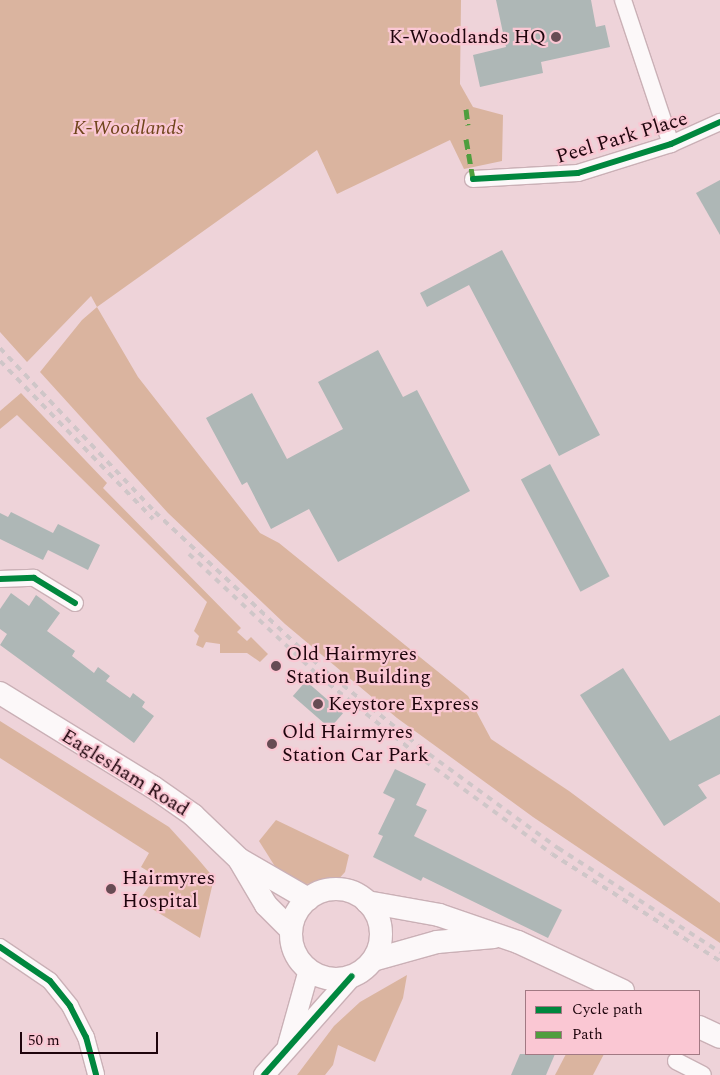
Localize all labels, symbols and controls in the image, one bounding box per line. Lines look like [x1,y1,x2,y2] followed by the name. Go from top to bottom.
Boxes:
[389,25,546,49] place label: K-Woodlands HQ
[550,31,562,43] marker: K-Woodlands HQ
[553,107,691,169] street label: Peel Park Place
[73,116,183,140] park label: K-Woodlands
[286,642,431,689] place label: Old Hairmyres Station Building
[270,660,282,672] marker: Old Hairmyres Station Building
[328,692,479,716] place label: Keystore Express
[312,698,324,710] marker: Keystore Express
[282,720,429,767] place label: Old Hairmyres Station Car Park
[57,724,193,822] street label: Eaglesham Road
[266,738,278,750] marker: Old Hairmyres Station Car Park
[122,866,215,913] place label: Hairmyres Hospital
[104,882,118,896] marker: Hairmyres Hospital
[525,990,700,1055] legend
[572,998,643,1021] text: Cycle path
[22,1022,160,1054] scale bar
[572,1023,603,1046] text: Path
[28,1029,60,1052] text: 50 m

